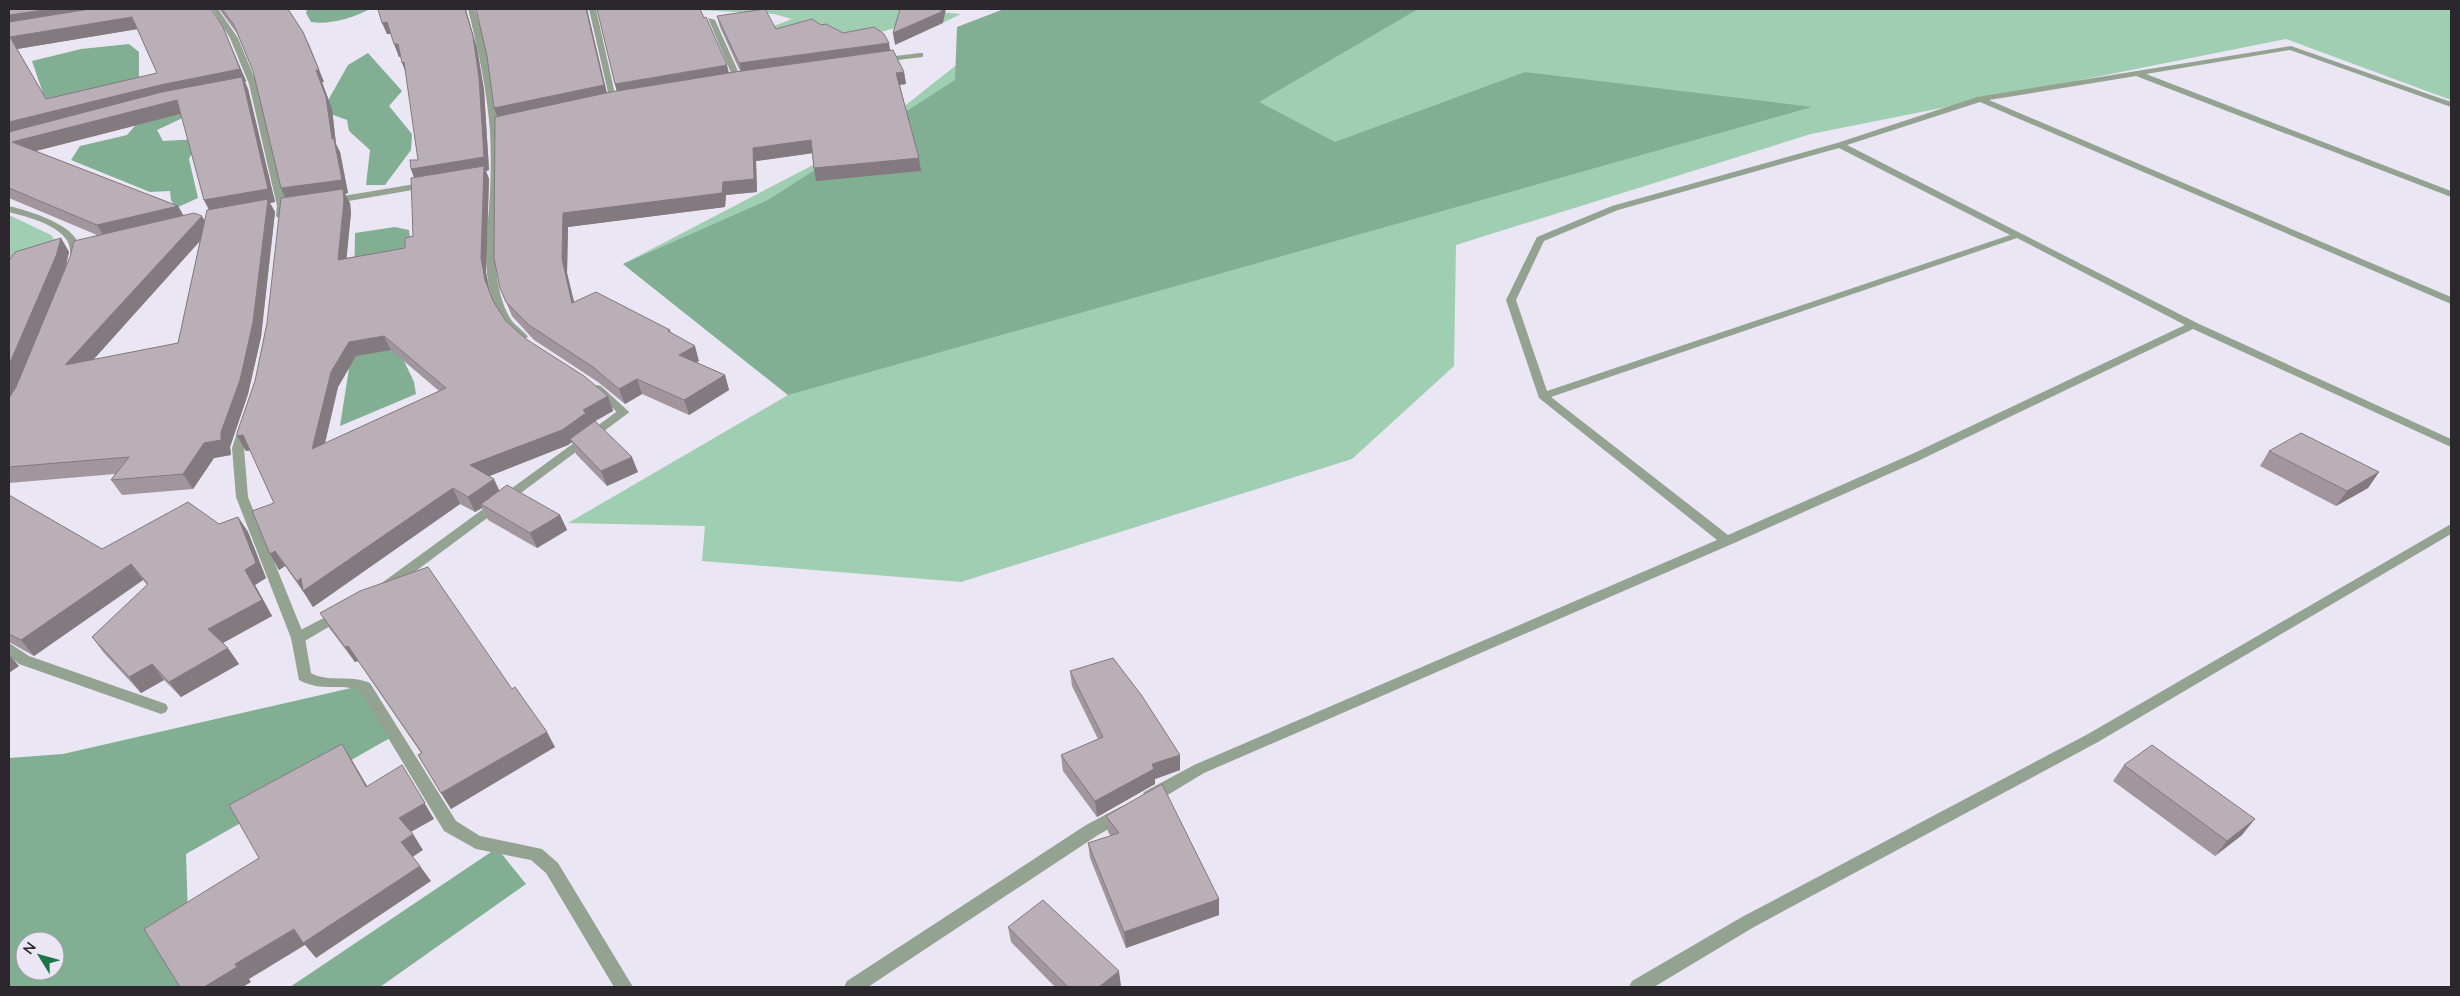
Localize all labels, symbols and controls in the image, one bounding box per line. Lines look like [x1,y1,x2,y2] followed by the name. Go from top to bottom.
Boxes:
[15,931,65,981] north arrow
[19,938,39,957] text: N

